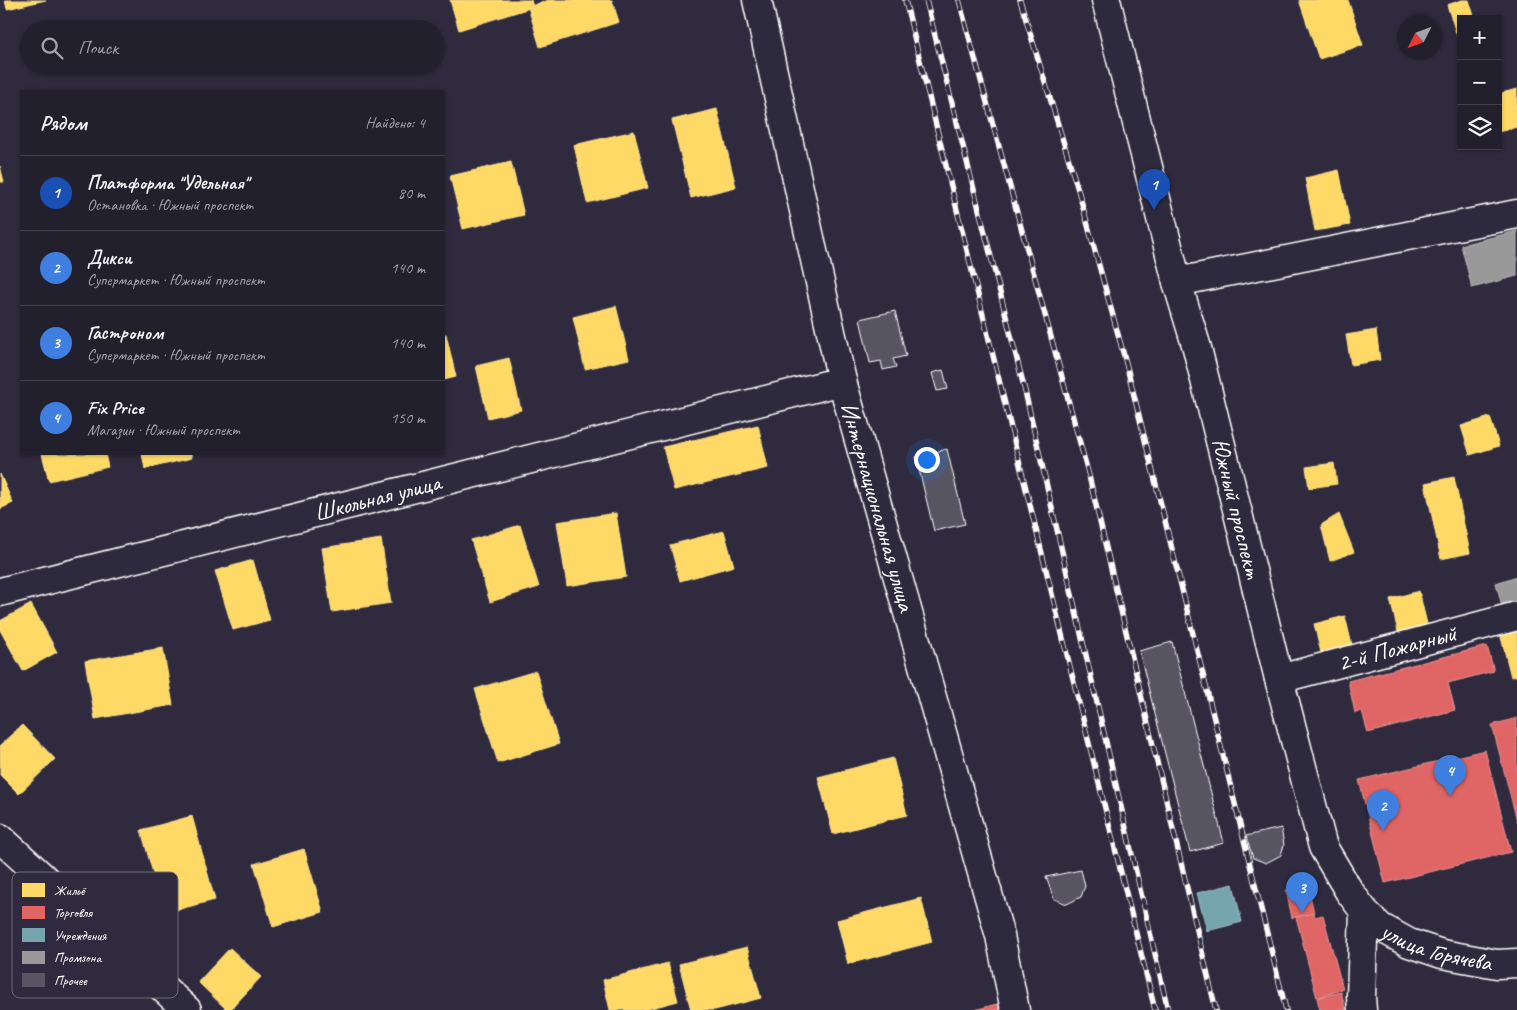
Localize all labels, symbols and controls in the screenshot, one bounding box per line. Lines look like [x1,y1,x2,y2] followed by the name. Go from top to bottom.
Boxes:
[1397,15,1442,60] north arrow
[1457,15,1502,150] map controls
[1457,15,1502,60] button: +
[20,20,445,75] search box
[38,34,66,62] icon: search
[78,36,118,60] text: Поиск
[1457,60,1502,105] button: −
[1457,105,1502,150] button: layers
[40,110,87,136] text: Рядом
[365,113,425,133] text: Найдено: 4
[1138,169,1170,210] pin: 1
[87,171,248,195] text: Платформа "Удельная"
[52,183,60,203] text: 1
[398,183,425,203] text: 80 m
[87,195,253,215] text: Остановка · Южный проспект
[87,246,132,270] text: Дикси
[52,258,60,278] text: 2
[391,258,425,278] text: 140 m
[87,270,265,290] text: Супермаркет · Южный проспект
[87,321,163,345] text: Гастроном
[52,333,60,353] text: 3
[391,333,425,353] text: 140 m
[87,345,265,365] text: Супермаркет · Южный проспект
[87,396,144,420] text: Fix Price
[834,399,922,616] street label: Интернациональная улица
[52,408,60,428] text: 4
[391,408,425,428] text: 150 m
[87,420,240,440] text: Магазин · Южный проспект
[1205,435,1269,582] street label: Южный проспект
[914,447,940,473] your location
[311,467,446,528] street label: Школьная улица
[1334,617,1462,678] street label: 2-й Пожарный
[1434,755,1466,796] pin: 4
[1367,790,1399,831] pin: 2
[12,872,178,998] legend
[1286,872,1318,913] pin: 3
[54,882,87,899] text: Жильё
[54,904,93,921] text: Торговля
[1374,915,1496,978] street label: улица Горячева
[54,927,107,944] text: Учреждения
[54,949,102,966] text: Промзона
[54,972,88,989] text: Прочее

